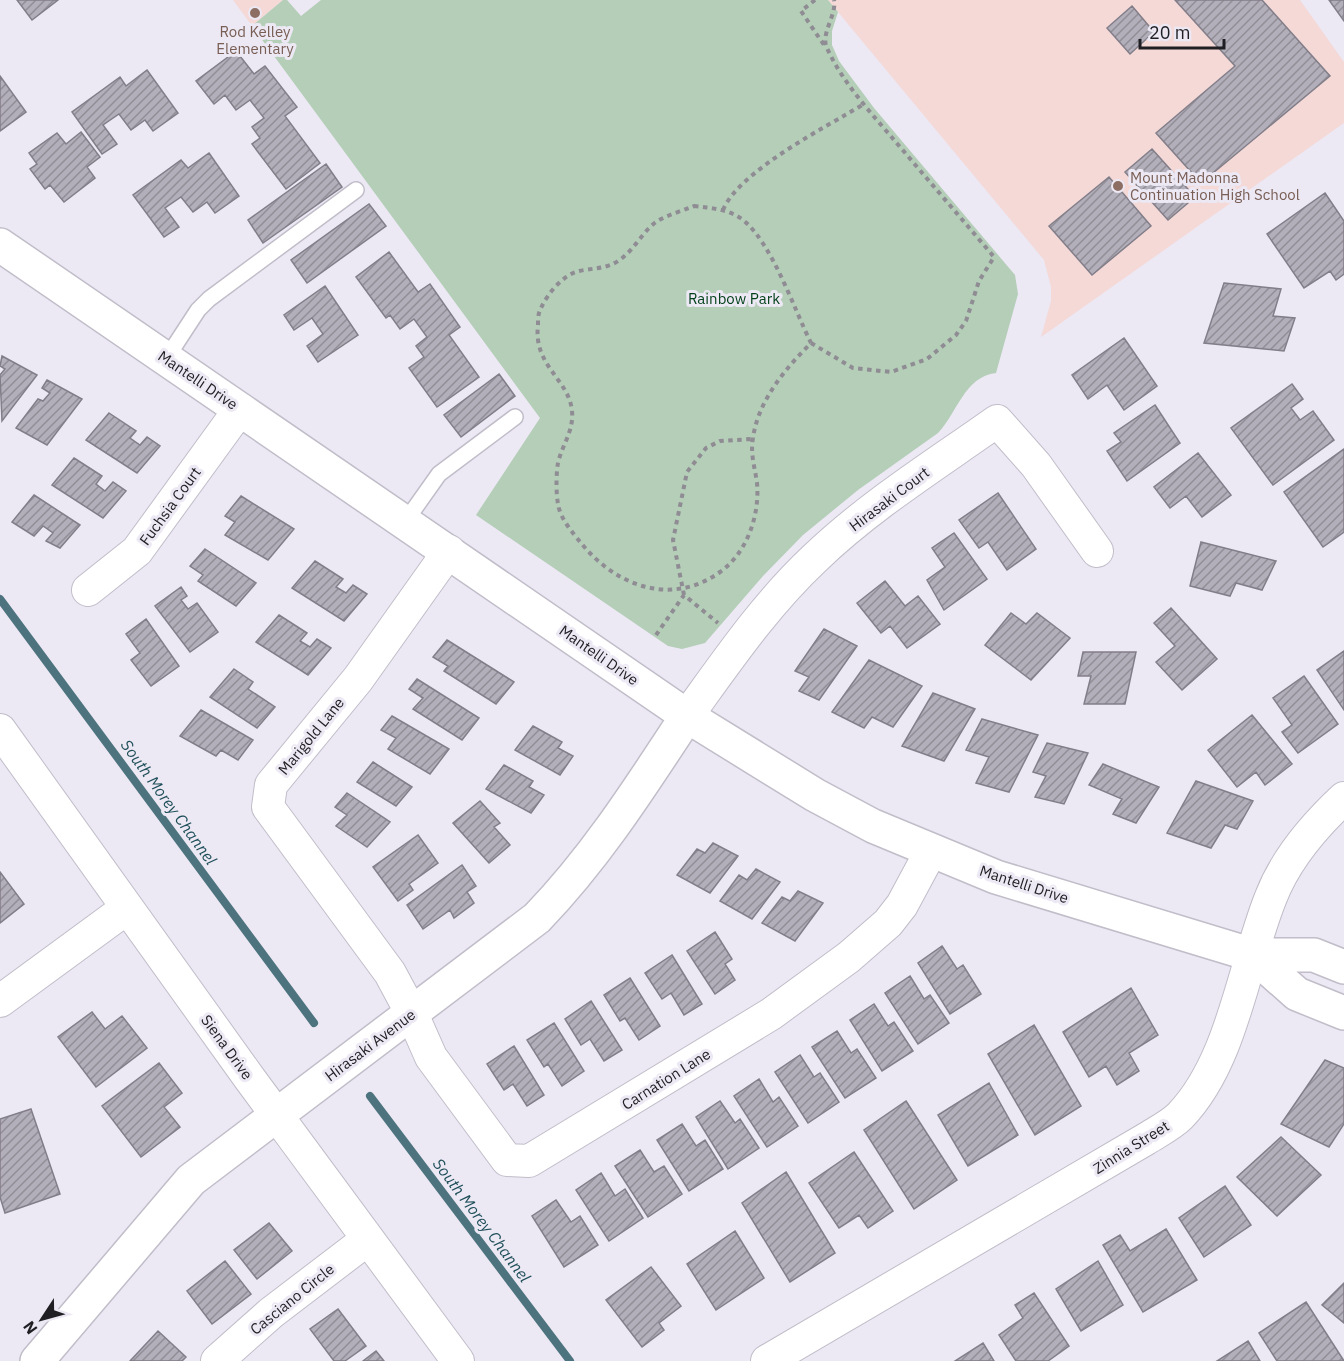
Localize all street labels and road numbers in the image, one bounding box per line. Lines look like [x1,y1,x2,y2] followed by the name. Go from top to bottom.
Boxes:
[154,346,242,414] street label: Mantelli Drive
[135,463,205,549] street label: Fuchsia Court
[845,463,933,535] street label: Hirasaki Court
[556,621,642,689] street label: Mantelli Drive
[274,693,348,779] street label: Marigold Lane
[977,861,1071,907] street label: Mantelli Drive
[321,1005,419,1085] street label: Hirasaki Avenue
[197,1011,257,1083] street label: Siena Drive
[618,1044,714,1114] street label: Carnation Lane
[1090,1116,1172,1178] street label: Zinnia Street
[246,1259,338,1339] street label: Casciano Circle

